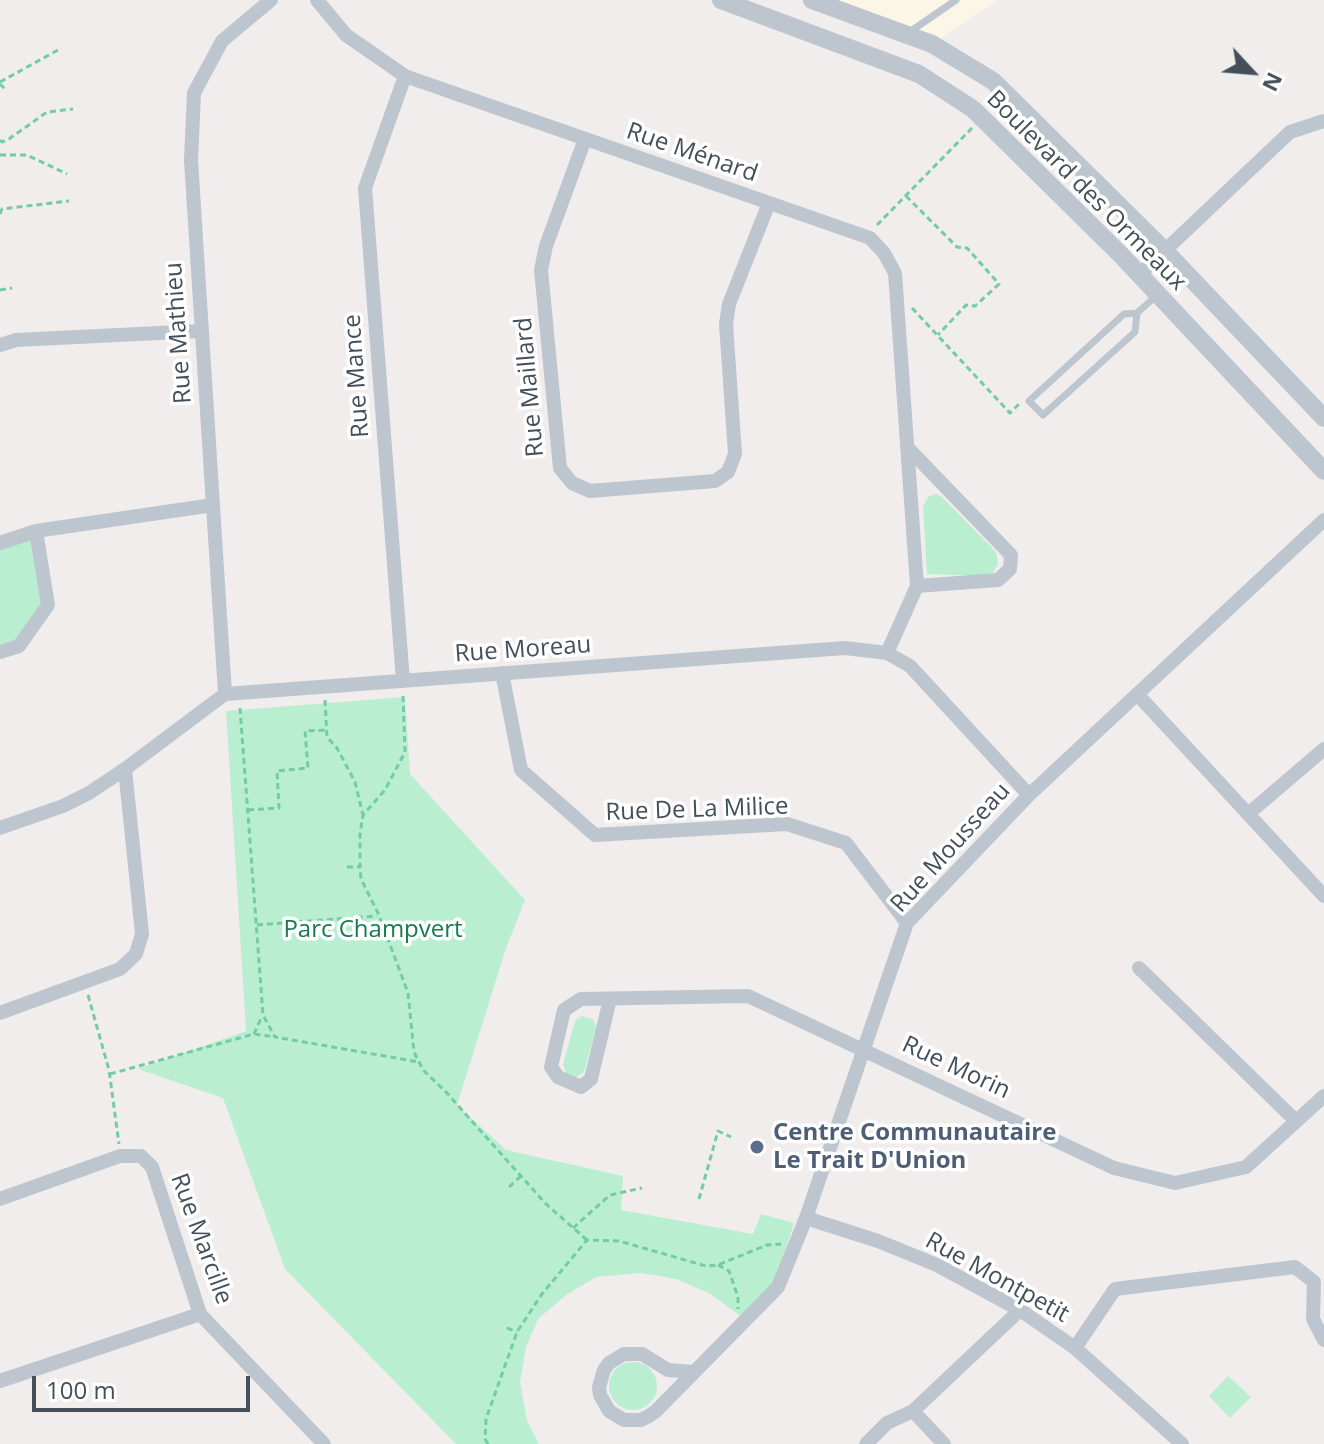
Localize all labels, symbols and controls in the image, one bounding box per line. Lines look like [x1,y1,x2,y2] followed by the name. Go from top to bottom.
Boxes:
[1212,32,1292,112] north arrow
[1256,68,1291,97] text: N
[980,85,1192,297] street label: Boulevard des Ormeaux
[623,117,761,189] street label: Rue Ménard
[160,261,198,405] street label: Rue Mathieu
[338,313,376,439] street label: Rue Mance
[510,316,550,458] street label: Rue Maillard
[454,631,592,669] street label: Rue Moreau
[885,777,1017,919] street label: Rue Mousseau
[605,792,789,828] street label: Rue De La Milice
[283,916,463,944] park label: Parc Champvert
[897,1030,1015,1106] street label: Rue Morin
[773,1119,1056,1175] place label: Centre Communautaire Le Trait D'Union
[748,1138,766,1156] marker: Centre Communautaire Le Trait D'Union
[164,1170,238,1308] street label: Rue Marcille
[920,1227,1074,1329] street label: Rue Montpetit
[36,1360,254,1410] scale bar
[46,1373,116,1406] text: 100 m

